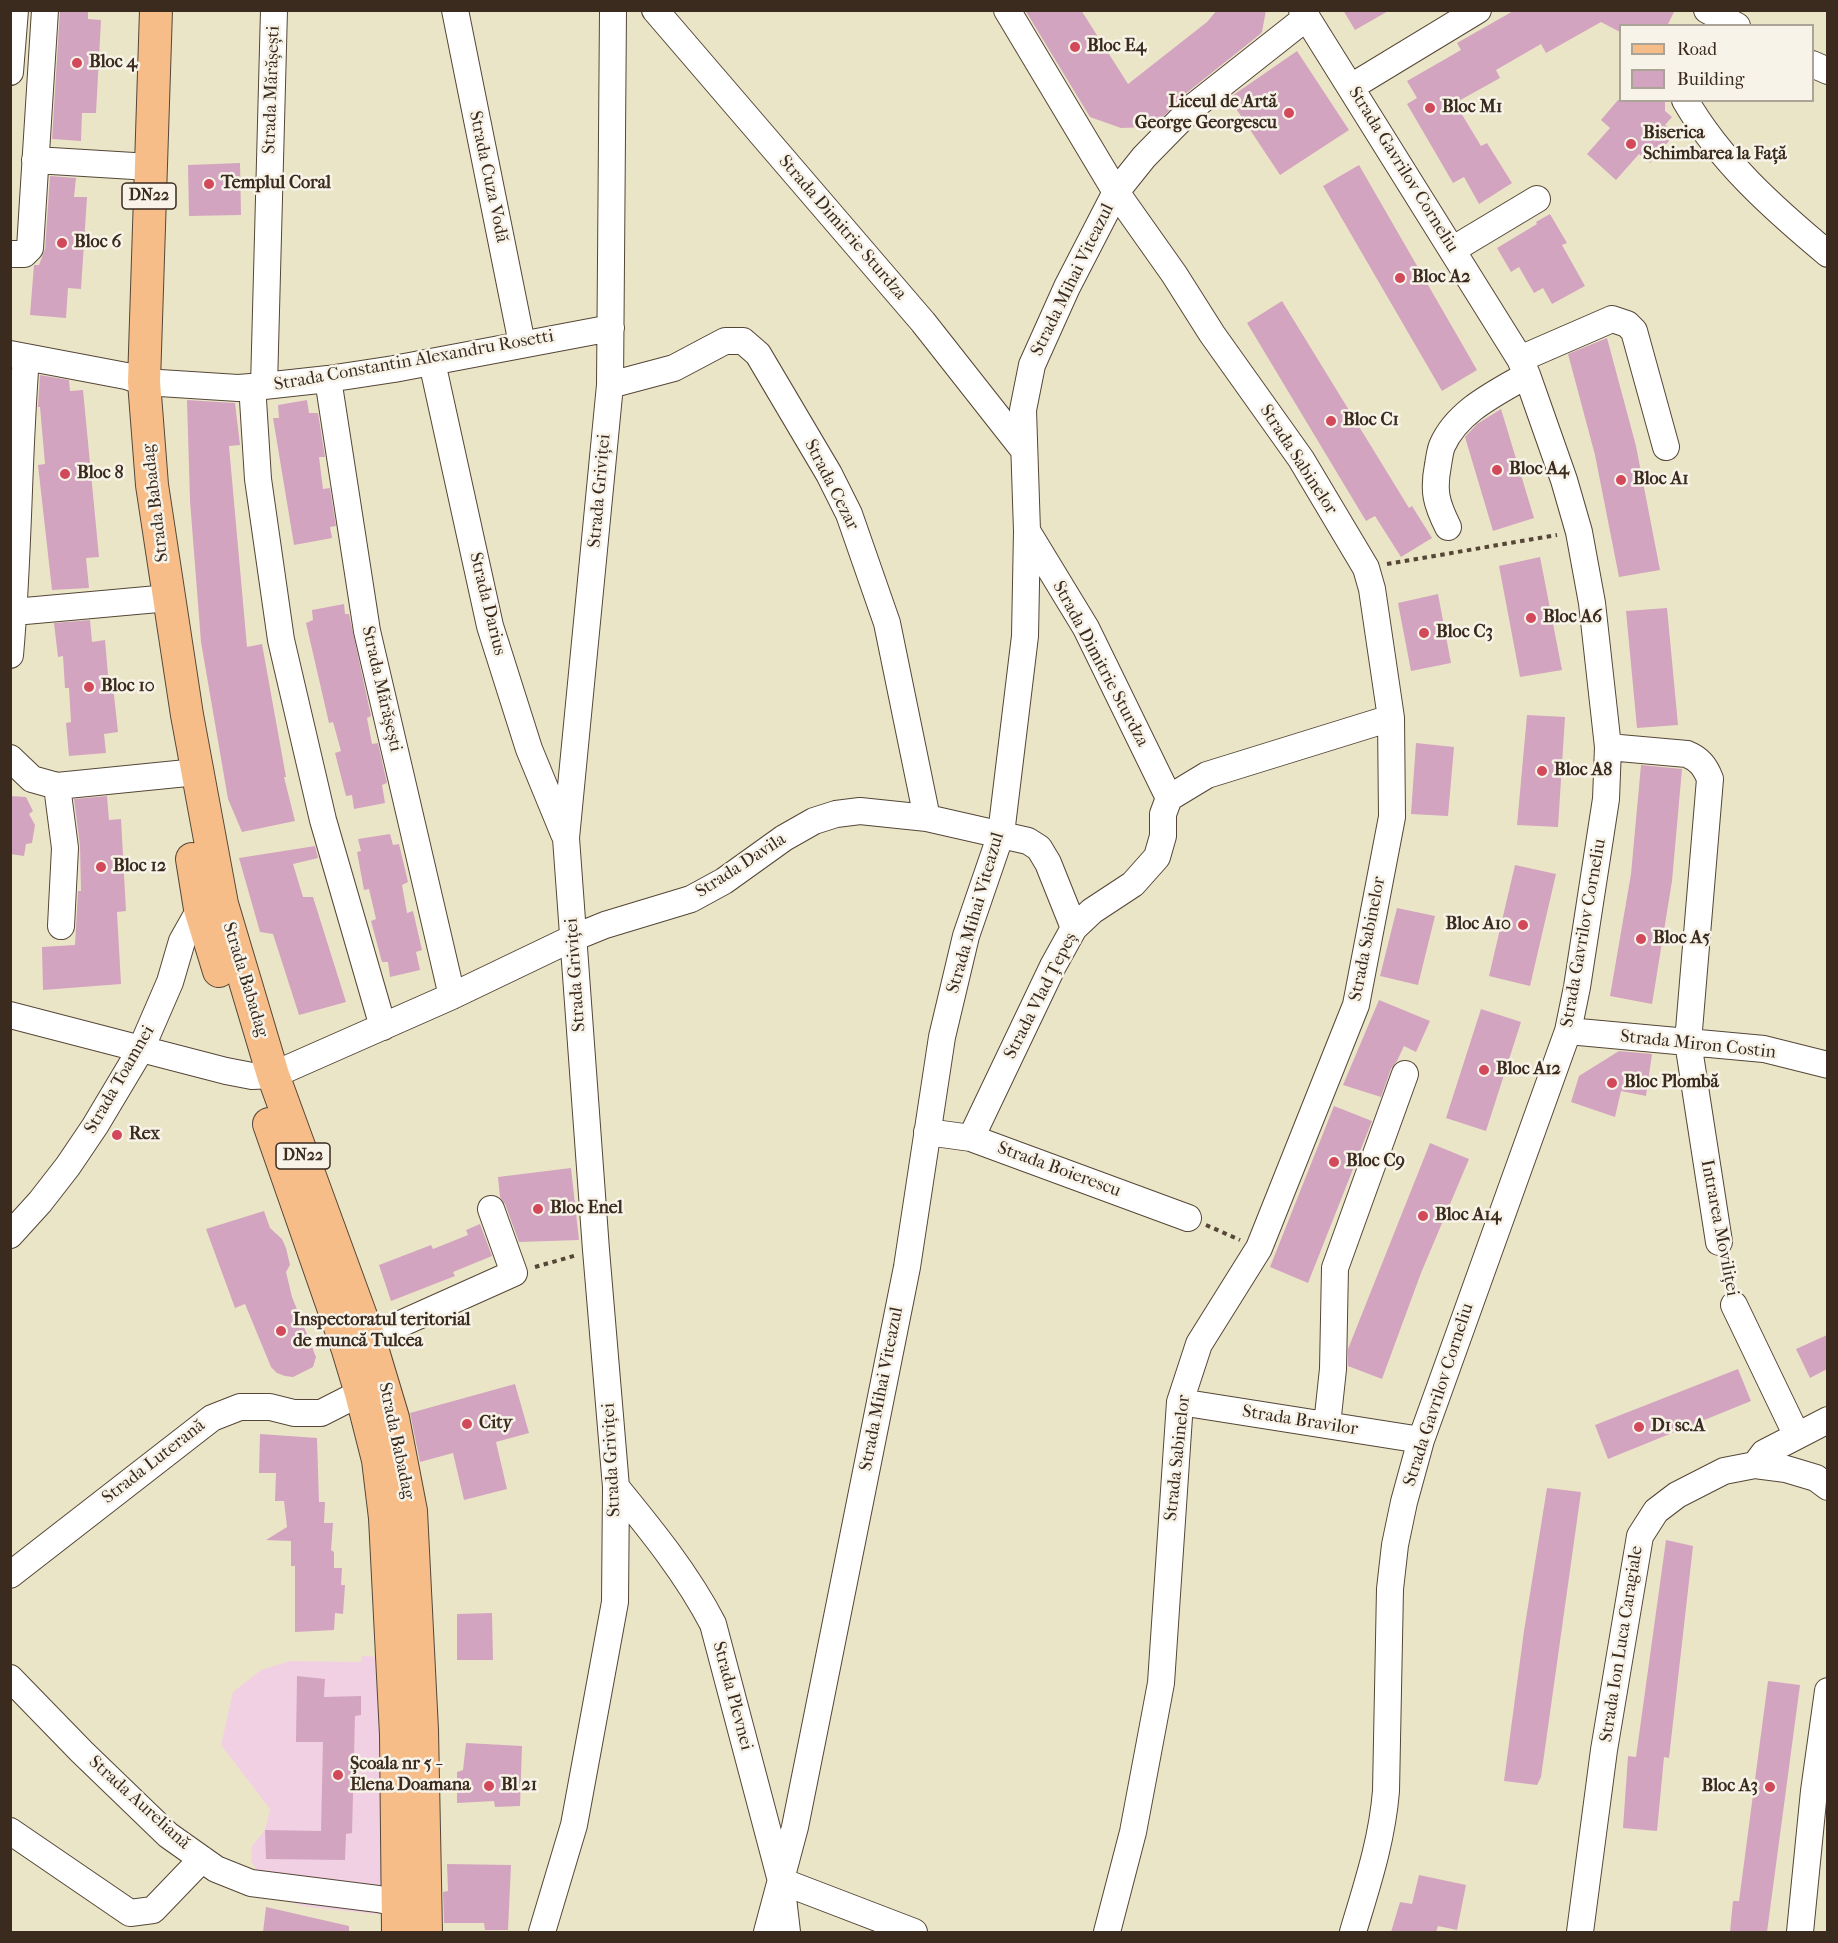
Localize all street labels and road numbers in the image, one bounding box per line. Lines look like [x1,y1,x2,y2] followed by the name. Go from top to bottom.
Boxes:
[259,25,285,155] street label: Strada Mărășești
[1343,83,1463,257] street label: Strada Gavrilov Corneliu
[464,109,512,245] street label: Strada Cuza Vodă
[773,151,911,305] street label: Strada Dimitrie Sturdza
[122,183,176,209] road number: DN22
[1027,200,1119,360] street label: Strada Mihai Viteazul
[272,326,556,396] street label: Strada Constantin Alexandru Rosetti
[1254,401,1342,519] street label: Strada Sabinelor
[584,433,616,549] street label: Strada Griviței
[799,436,863,534] street label: Strada Cezar
[138,443,174,563] street label: Strada Babadag
[464,550,510,658] street label: Strada Darius
[1047,578,1153,750] street label: Strada Dimitrie Sturdza
[356,624,406,754] street label: Strada Mărășești
[692,829,790,903] street label: Strada Davila
[943,830,1009,996] street label: Strada Mihai Viteazul
[1557,837,1611,1029] street label: Strada Gavrilov Corneliu
[1345,875,1391,1003] street label: Strada Sabinelor
[561,917,591,1033] street label: Strada Griviței
[217,920,273,1040] street label: Strada Babadag
[1000,929,1082,1063] street label: Strada Vlad Țepeș
[80,1022,160,1138] street label: Strada Toamnei
[1619,1026,1777,1064] street label: Strada Miron Costin
[994,1138,1124,1202] street label: Strada Boierescu
[276,1143,330,1169] road number: DN22
[1695,1158,1743,1298] street label: Intrarea Moviliței
[1399,1301,1479,1489] street label: Strada Gavrilov Corneliu
[855,1305,909,1473] street label: Strada Mihai Viteazul
[373,1380,419,1502] street label: Strada Babadag
[1161,1394,1195,1522] street label: Strada Sabinelor
[1241,1401,1359,1441] street label: Strada Bravilor
[598,1402,626,1518] street label: Strada Griviței
[98,1415,210,1509] street label: Strada Luterană
[1596,1544,1648,1744] street label: Strada Ion Luca Caragiale
[707,1639,757,1753] street label: Strada Plevnei
[84,1752,194,1854] street label: Strada Aureliană

